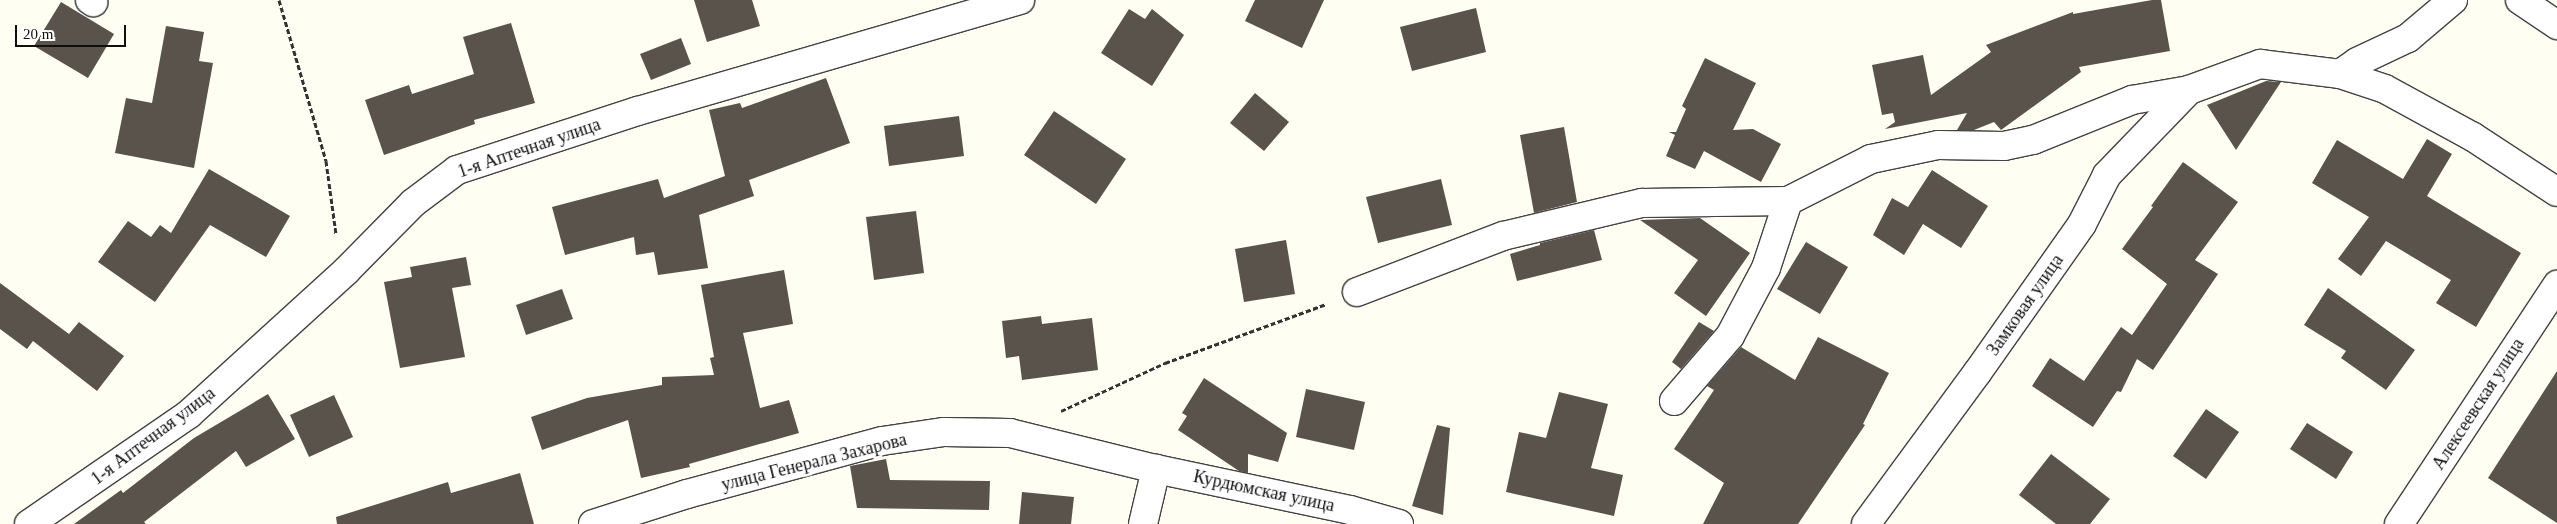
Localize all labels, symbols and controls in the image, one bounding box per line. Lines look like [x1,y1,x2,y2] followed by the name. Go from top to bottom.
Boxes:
[18,15,129,47] scale bar
[23,26,53,42] text: 20 m
[455,113,603,183] street label: 1-я Аптечная улица
[1982,250,2068,360] street label: Замковая улица
[2427,334,2529,474] street label: Алексеевская улица
[87,382,219,490] street label: 1-я Аптечная улица
[719,429,909,495] street label: улица Генерала Захарова
[1191,465,1337,517] street label: Курдюмская улица

